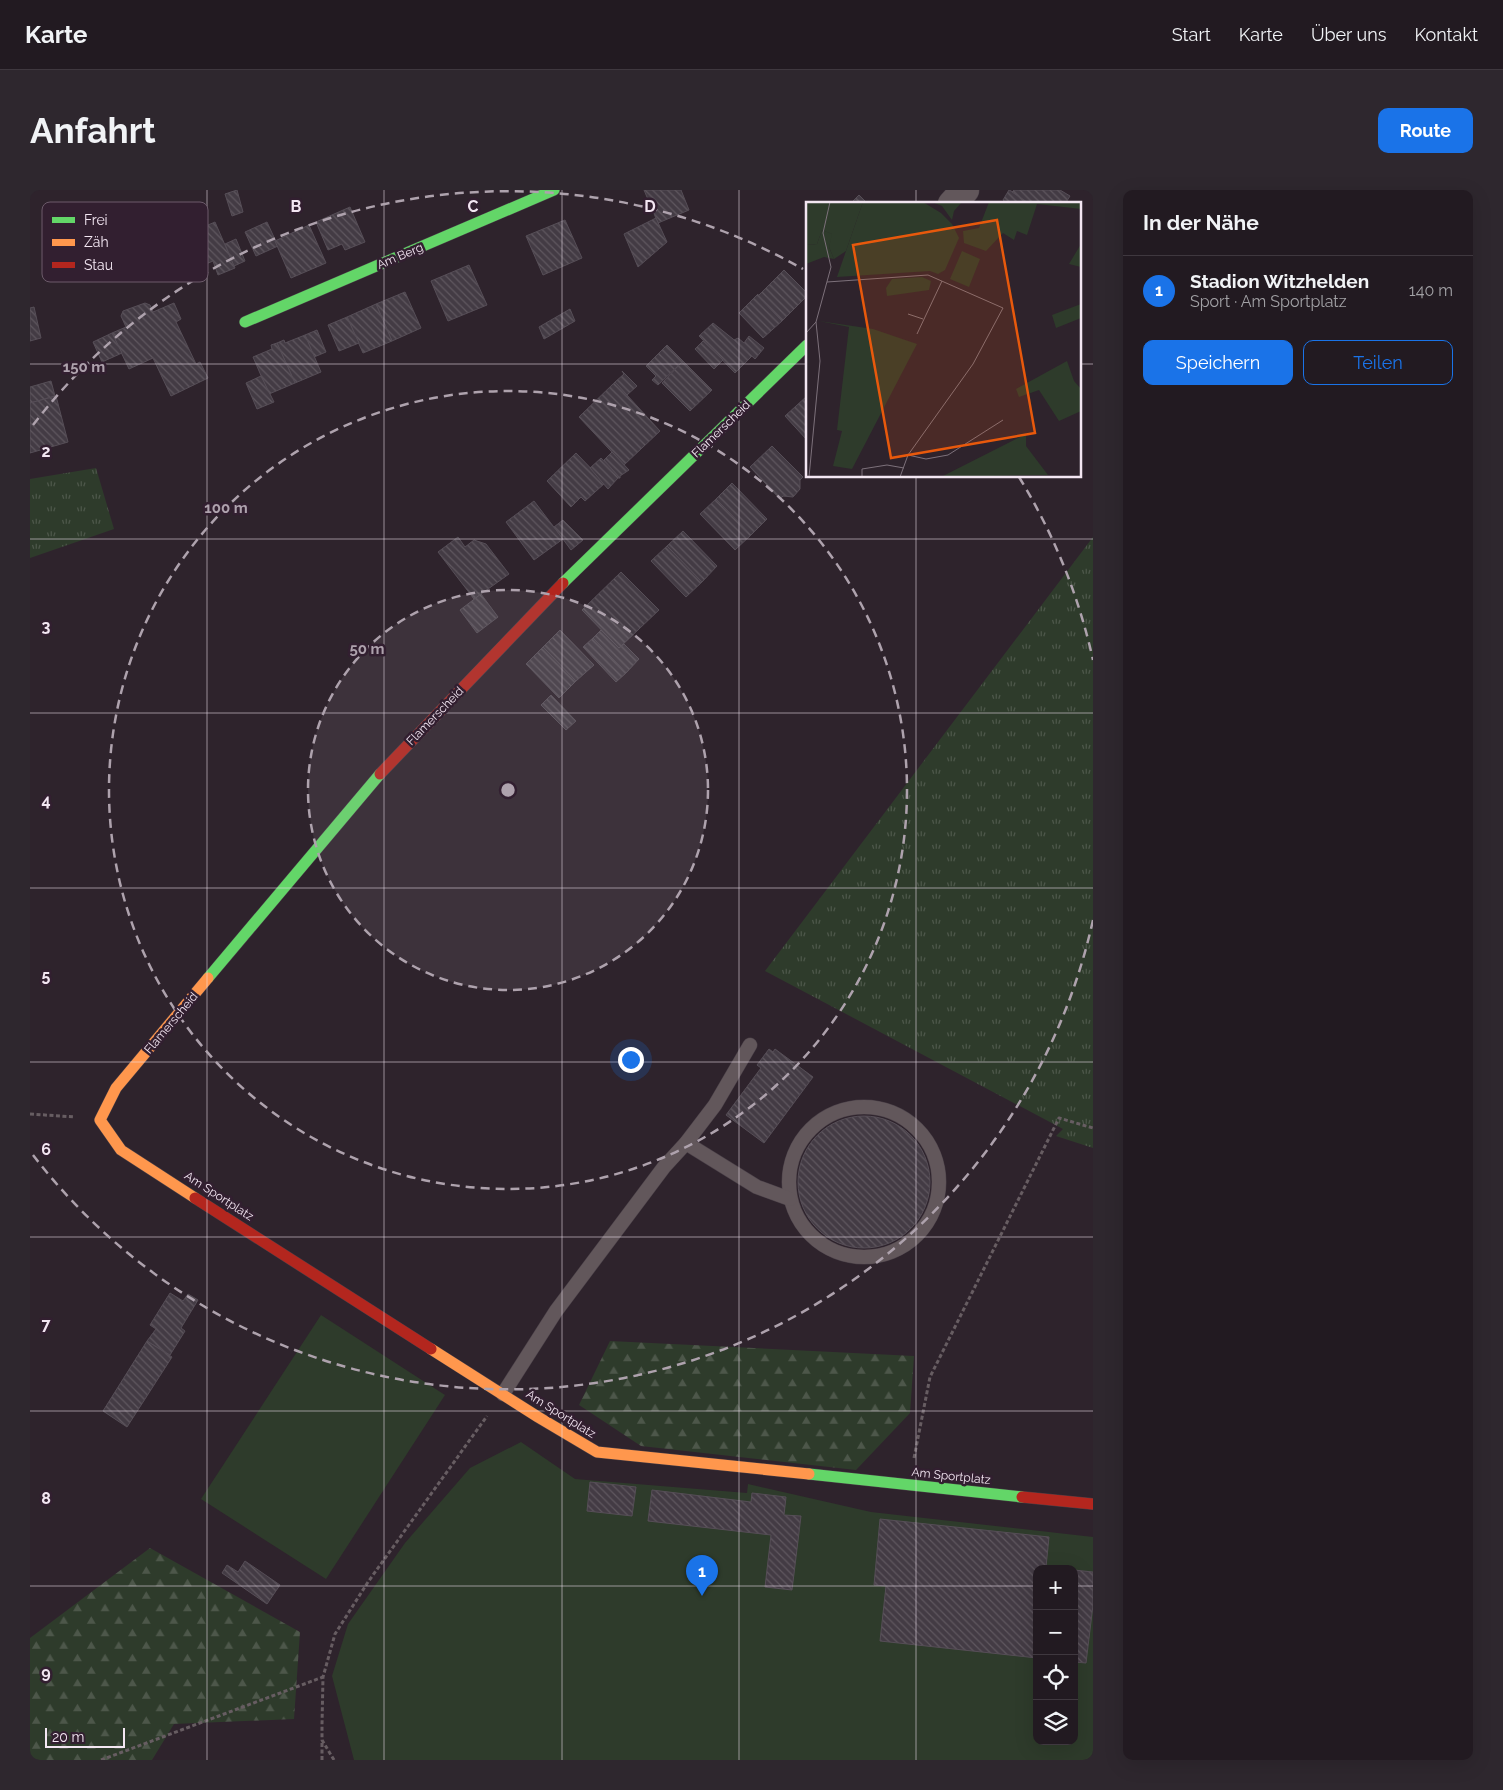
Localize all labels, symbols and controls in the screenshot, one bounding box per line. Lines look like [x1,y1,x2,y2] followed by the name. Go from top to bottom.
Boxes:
[25,20,87,49] text: Karte
[1172,24,1211,45] text: Start
[1239,24,1283,45] text: Karte
[1311,24,1386,45] text: Über uns
[1414,24,1478,45] text: Kontakt
[1378,108,1473,153] button: Route
[30,110,156,151] text: Anfahrt
[291,197,302,216] text: B
[468,197,479,216] text: C
[644,197,656,216] text: D
[42,202,208,282] legend
[806,202,1080,478] inset map
[1143,210,1259,235] text: In der Nähe
[84,212,108,228] text: Frei
[84,234,109,250] text: Zäh
[375,240,425,272] street label: Am Berg
[84,257,113,273] text: Stau
[1190,270,1369,292] text: Stadion Witzhelden
[1155,281,1163,300] text: 1
[1409,281,1453,300] text: 140 m
[1190,292,1347,311] text: Sport · Am Sportplatz
[1143,340,1293,385] button: Speichern
[1303,340,1453,385] button: Teilen
[63,358,105,376] text: 150 m
[689,398,753,460] street label: Flamerscheid
[41,442,51,461] text: 2
[204,499,248,517] text: 100 m
[42,617,51,636] text: 3
[349,640,385,658] text: 50 m
[404,684,466,748] street label: Flamerscheid
[499,781,517,799] centre of rings
[41,791,51,810] text: 4
[42,966,51,985] text: 5
[141,990,201,1056] street label: Flamerscheid
[618,1047,644,1073] your location
[41,1140,51,1159] text: 6
[182,1169,256,1224] street label: Am Sportplatz
[42,1315,51,1334] text: 7
[524,1387,598,1441] street label: Am Sportplatz
[911,1465,991,1487] street label: Am Sportplatz
[41,1489,51,1508] text: 8
[686,1555,718,1596] pin: 1
[1033,1565,1078,1745] map controls
[1033,1565,1078,1610] button: +
[1033,1610,1078,1655] button: −
[1033,1655,1078,1700] button: locate
[41,1663,51,1682] text: 9
[1033,1700,1078,1745] button: layers
[45,1725,125,1748] scale bar
[52,1729,84,1745] text: 20 m

